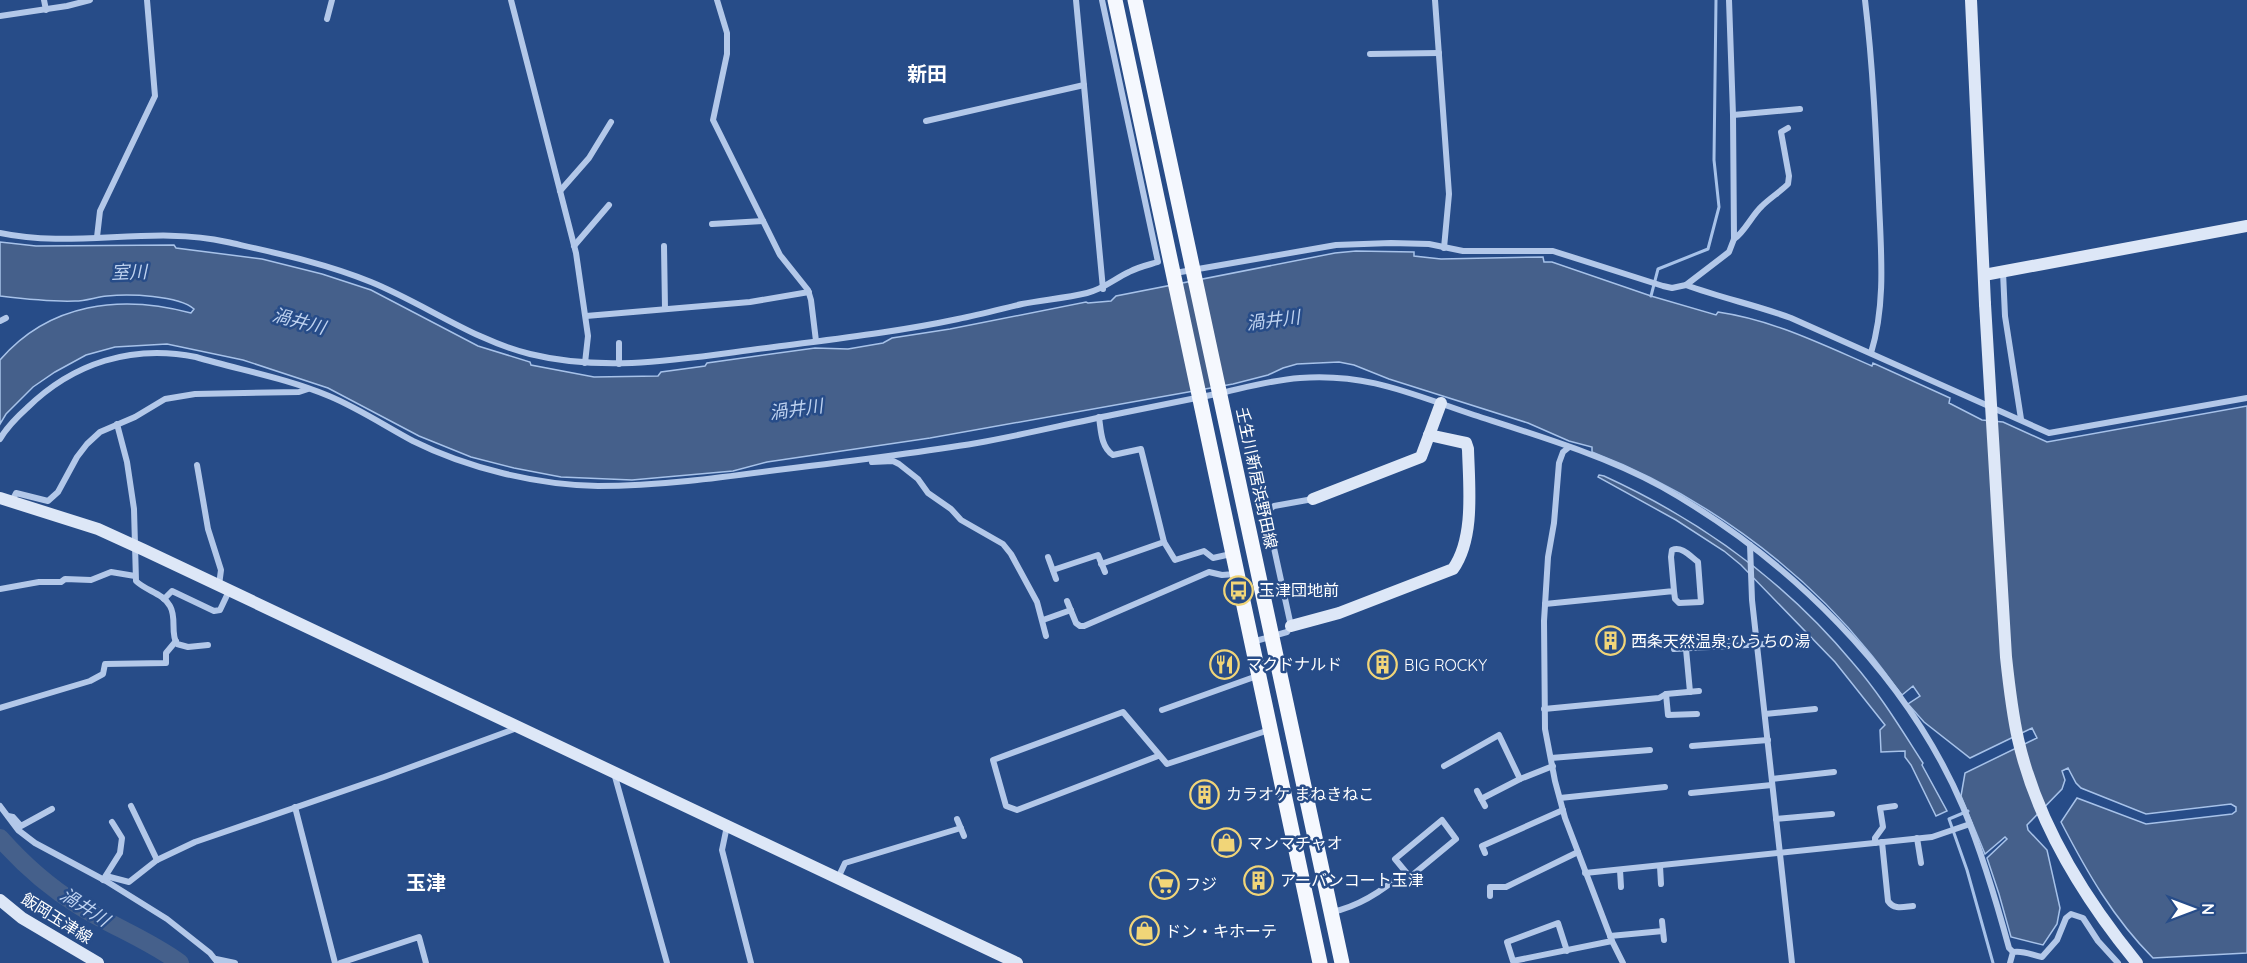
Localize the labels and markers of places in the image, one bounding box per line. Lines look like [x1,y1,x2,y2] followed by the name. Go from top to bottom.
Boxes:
[1222,574,1254,606] bus stop icon: 玉津団地前
[1259,580,1339,600] place label: 玉津団地前
[1594,625,1626,657] building icon: 西条天然温泉;ひうちの湯
[1631,631,1810,651] place label: 西条天然温泉;ひうちの湯
[1209,648,1241,680] restaurant icon: マクドナルド
[1367,649,1399,681] building icon: BIG ROCKY
[1246,654,1342,674] place label: マクドナルド
[1404,655,1487,675] place label: BIG ROCKY
[1189,778,1221,810] building icon: カラオケ まねきねこ
[1226,784,1374,804] place label: カラオケ まねきねこ
[1210,827,1242,859] shop icon: マンマチャオ
[1247,833,1343,853] place label: マンマチャオ
[1243,864,1275,896] building icon: アーバンコート玉津
[1148,868,1180,900] supermarket icon: フジ
[1280,870,1424,890] place label: アーバンコート玉津
[1185,874,1217,894] place label: フジ
[1128,915,1160,947] shop icon: ドン・キホーテ
[1165,921,1277,941] place label: ドン・キホーテ

